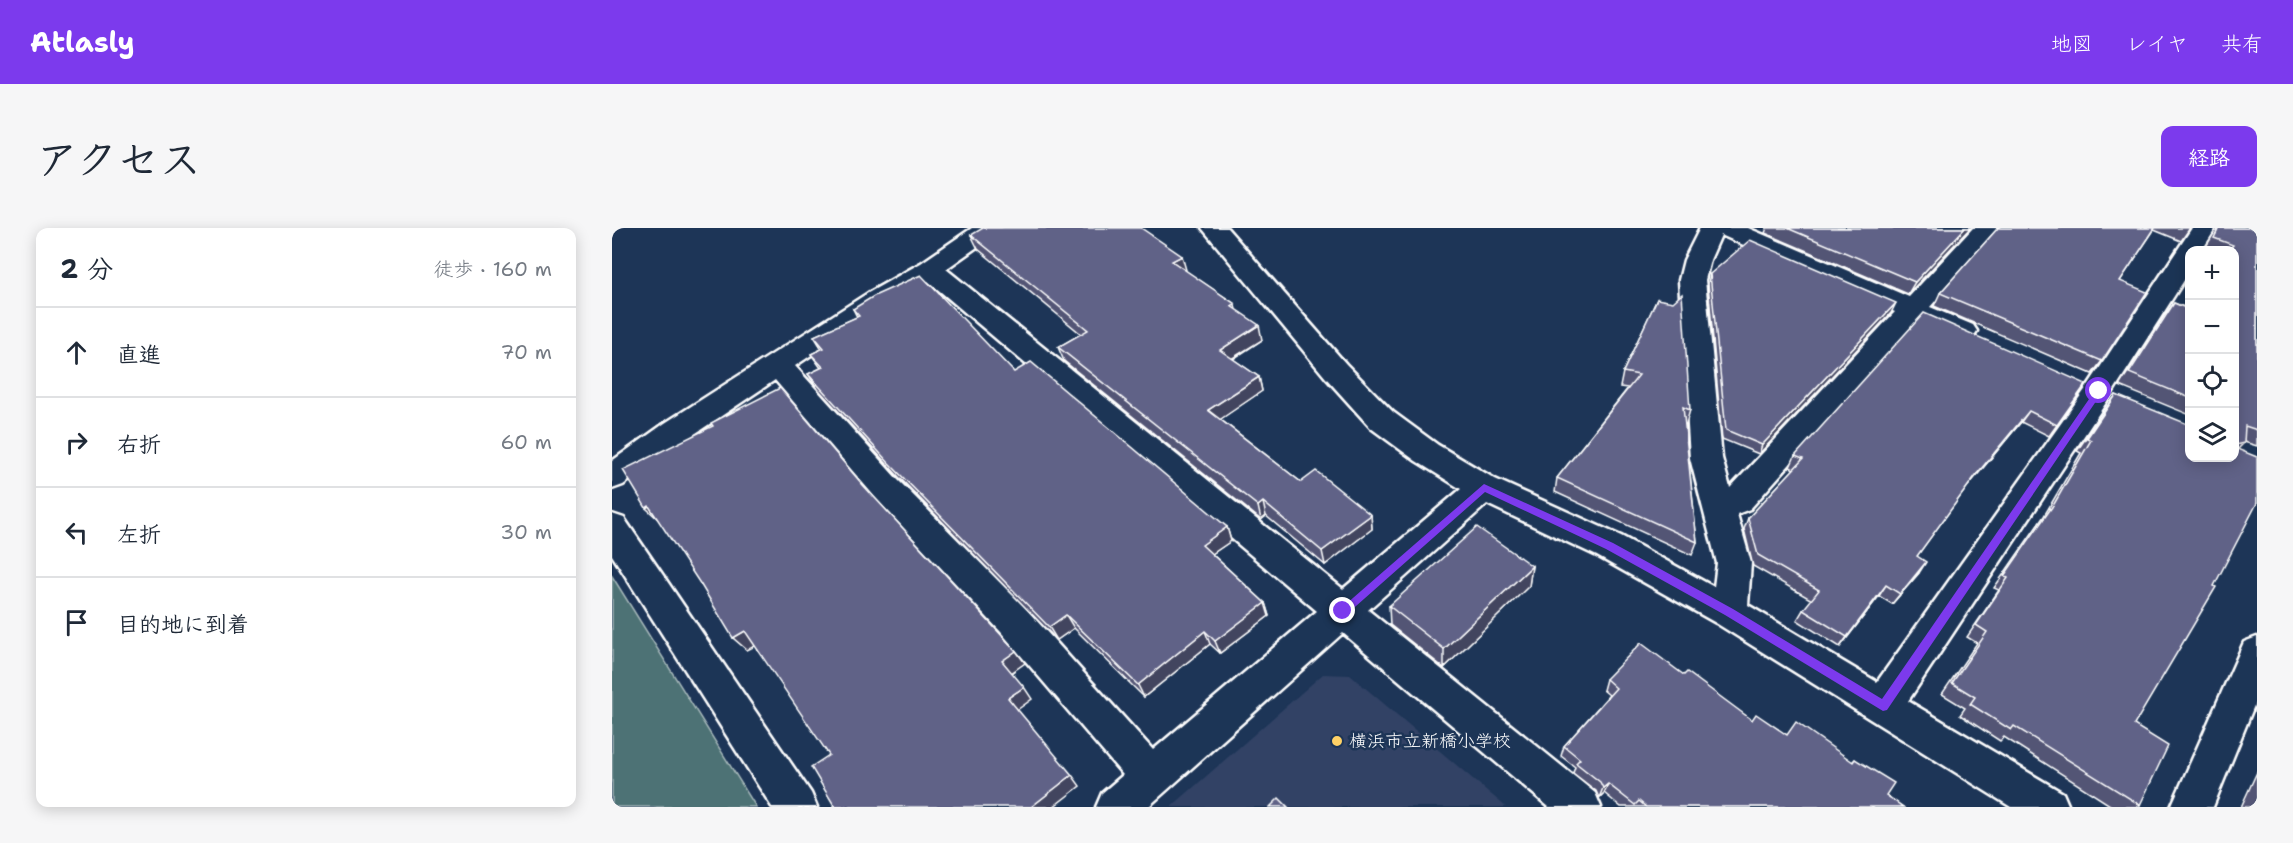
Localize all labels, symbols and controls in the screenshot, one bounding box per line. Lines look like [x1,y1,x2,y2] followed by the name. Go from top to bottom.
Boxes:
[30,23,135,61] text: Atlasly
[2051,30,2093,58] text: 地図
[2126,30,2188,58] text: レイヤ
[2221,30,2263,58] text: 共有
[2161,126,2257,187] button: 経路
[36,131,201,187] text: アクセス
[2185,246,2239,462] map controls
[2185,246,2239,300] button: +
[60,251,113,286] text: 2 分
[434,256,552,282] text: 徒歩 · 160 m
[2185,300,2239,354] button: −
[60,336,93,369] icon: ahead
[500,339,552,365] text: 70 m
[117,340,161,369] text: 直進
[2185,354,2239,408] button: locate
[2085,377,2111,403] route start
[2185,408,2239,462] button: layers
[60,426,93,459] icon: right
[500,429,552,455] text: 60 m
[117,430,161,459] text: 右折
[60,516,93,549] icon: left
[500,519,552,545] text: 30 m
[117,520,161,549] text: 左折
[1329,597,1355,623] route end
[60,606,93,639] icon: arrive
[117,610,249,639] text: 目的地に到着
[1349,729,1511,753] place label: 横浜市立新橋小学校
[1330,734,1344,748] marker: 横浜市立新橋小学校

